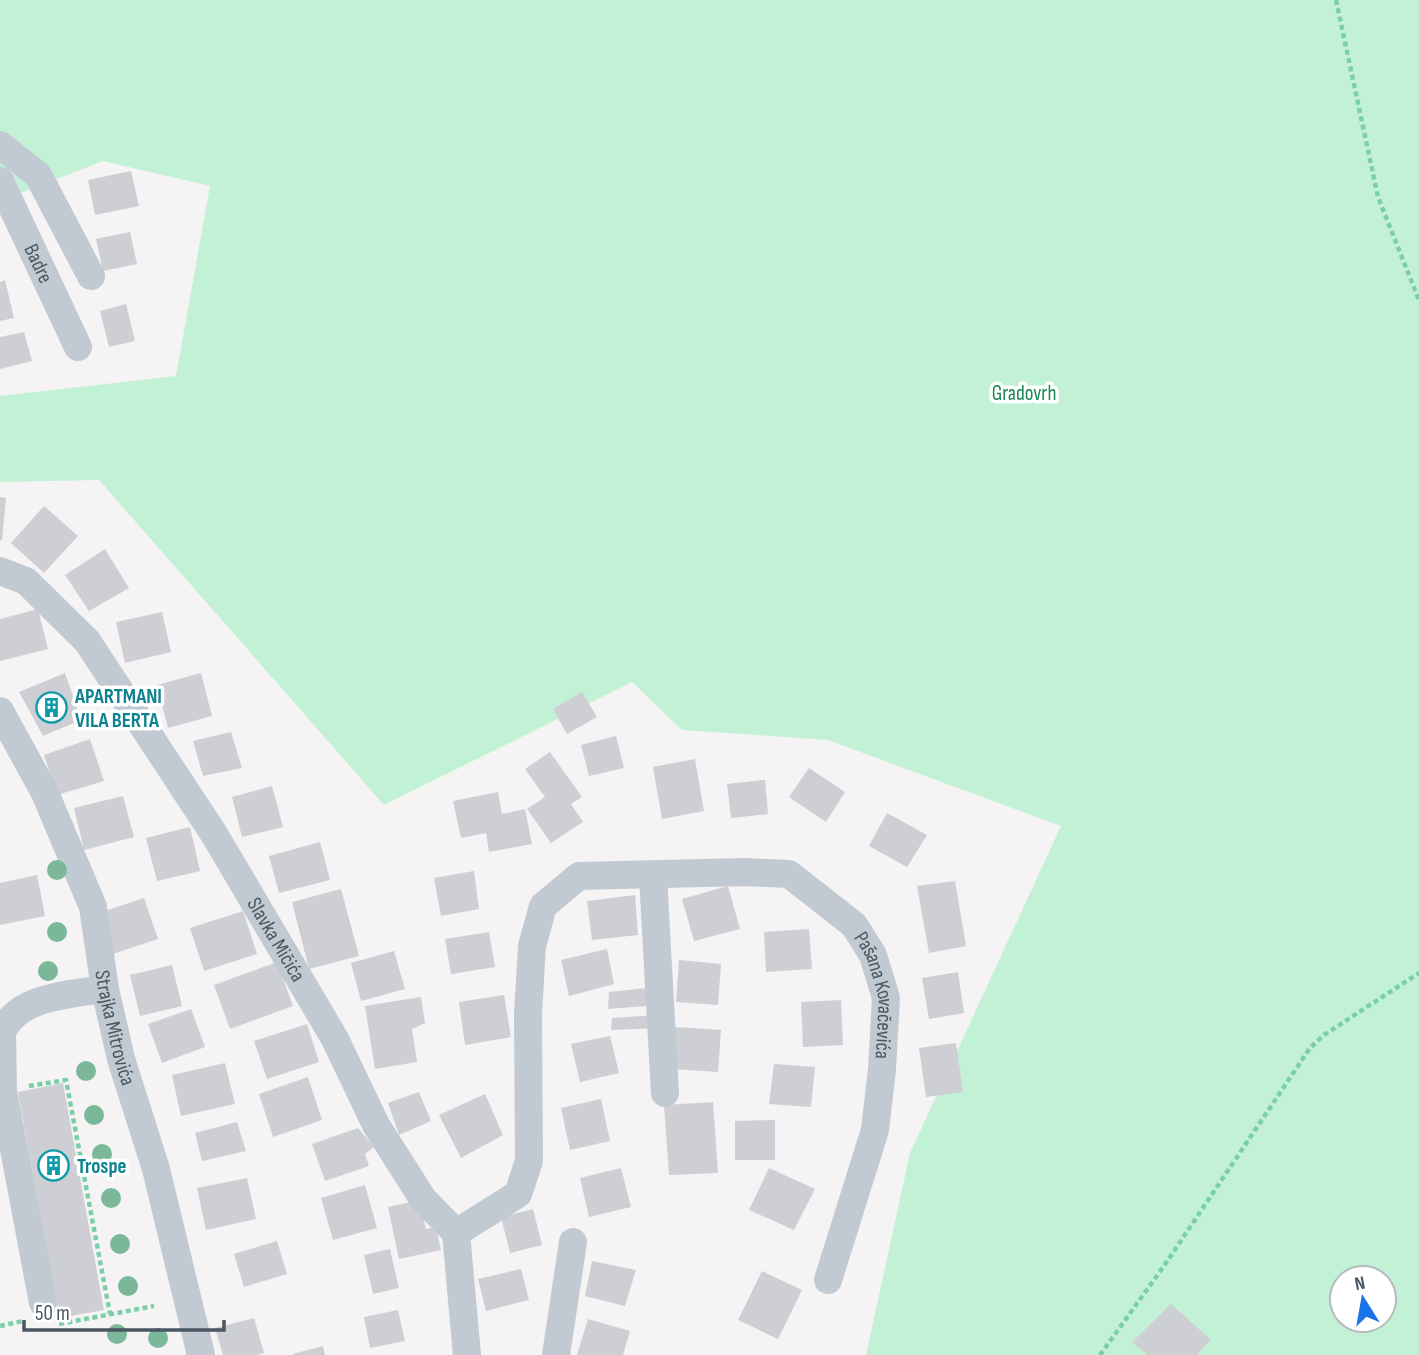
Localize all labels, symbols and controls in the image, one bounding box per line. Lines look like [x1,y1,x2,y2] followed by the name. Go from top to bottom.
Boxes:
[19,240,59,287] street label: Badre
[992,381,1056,406] park label: Gradovrh
[74,684,162,733] place label: APARTMANI VILA BERTA
[35,691,69,725] building icon: APARTMANI VILA BERTA
[242,893,311,986] street label: Slavka Mičića
[849,927,898,1060] street label: Pašana Kovačevića
[90,968,141,1089] street label: Strajka Mitrovića
[37,1149,71,1183] building icon: Trospe
[77,1154,127,1179] place label: Trospe
[1328,1264,1398,1334] north arrow
[1353,1272,1367,1296] text: N
[24,1288,224,1332] scale bar
[35,1301,70,1326] text: 50 m

